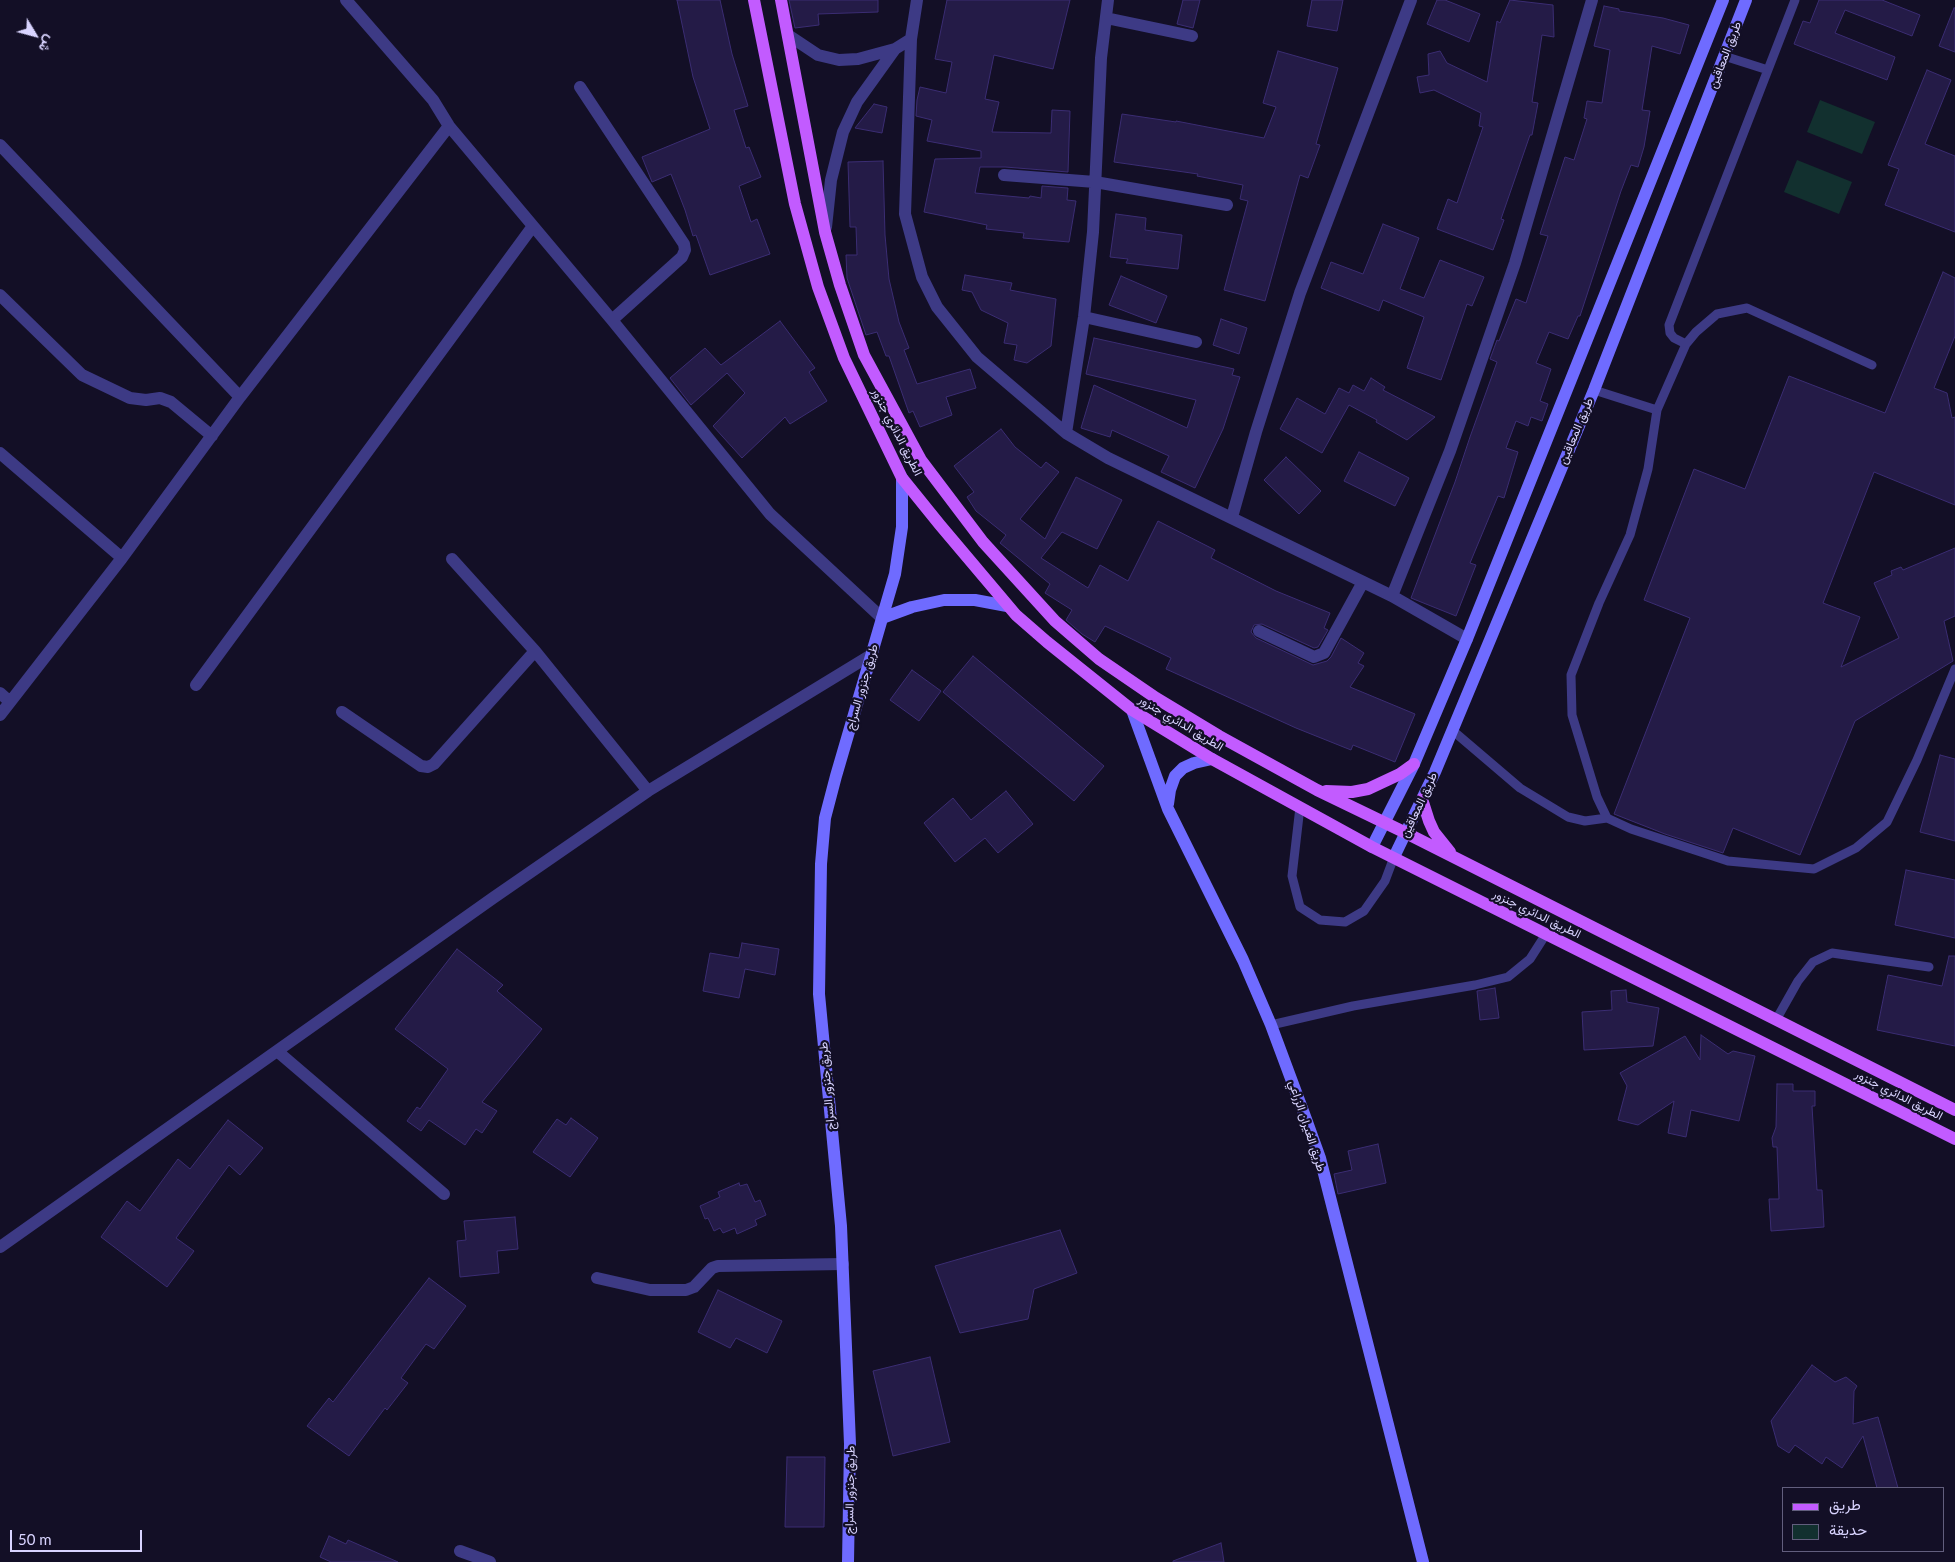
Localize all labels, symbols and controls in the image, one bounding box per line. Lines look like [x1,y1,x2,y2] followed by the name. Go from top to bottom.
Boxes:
[10,10,60,60] north arrow
[1706,19,1744,91] street label: طريق المعاقين
[36,32,59,56] text: ش
[869,386,925,478] street label: الطريق الدائري جنزور
[1556,396,1596,466] street label: طريق المعاقين
[843,642,881,732] street label: طريق جنزور السراج
[1136,692,1226,754] street label: الطريق الدائري جنزور
[1398,770,1440,840] street label: طريق المعاقين
[1491,886,1583,942] street label: الطريق الدائري جنزور
[816,1041,838,1131] street label: طريق جنزور السراج
[1853,1067,1945,1123] street label: الطريق الدائري جنزور
[1285,1079,1329,1173] street label: طريق الغيران الزراعي
[842,1446,858,1534] street label: طريق جنزور السراج
[1782,1487,1945,1552] legend
[1829,1495,1861,1513] text: طريق
[12,1520,145,1552] scale bar
[1829,1520,1867,1538] text: حديقة
[18,1530,52,1548] text: 50 m

